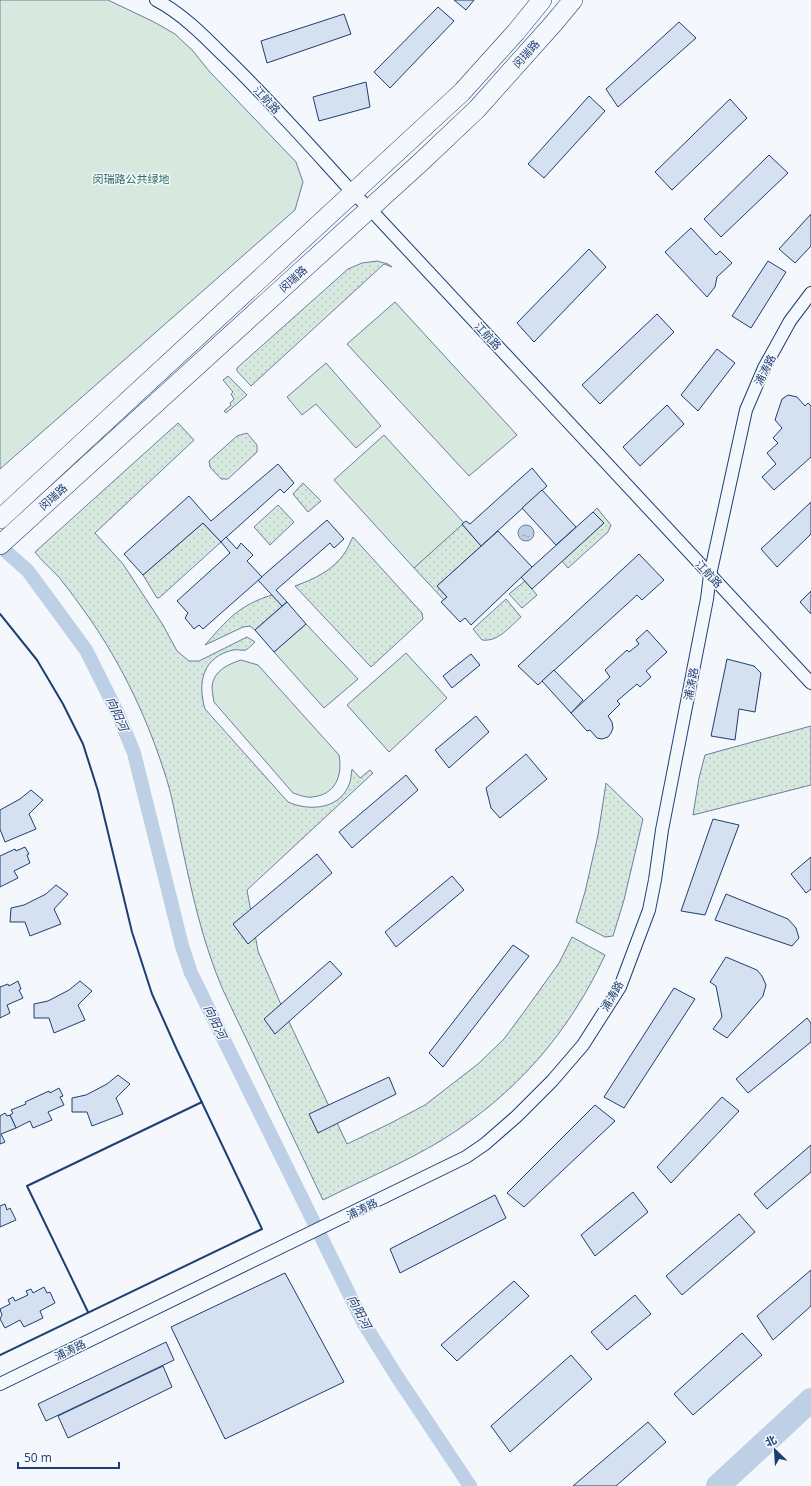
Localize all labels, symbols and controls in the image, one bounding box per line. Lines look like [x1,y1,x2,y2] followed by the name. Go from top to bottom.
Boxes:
[509,36,542,71] street label: 闵瑞路
[251,82,284,117] street label: 江航路
[93,171,170,186] park label: 闵瑞路公共绿地
[275,262,310,295] street label: 闵瑞路
[472,318,505,353] street label: 江航路
[750,352,779,388] street label: 浦涛路
[35,480,70,513] street label: 闵瑞路
[693,556,726,591] street label: 江航路
[680,666,701,702] street label: 浦涛路
[102,694,133,736] water label: 向阳河
[597,978,626,1014] street label: 浦涛路
[200,1002,232,1043] water label: 向阳河
[344,1195,380,1223] street label: 浦涛路
[343,1292,376,1333] water label: 向阳河
[52,1336,88,1364] street label: 浦涛路
[755,1430,795,1470] north arrow
[762,1431,779,1450] text: 北
[18,1444,119,1470] scale bar
[24,1449,52,1466] text: 50 m

